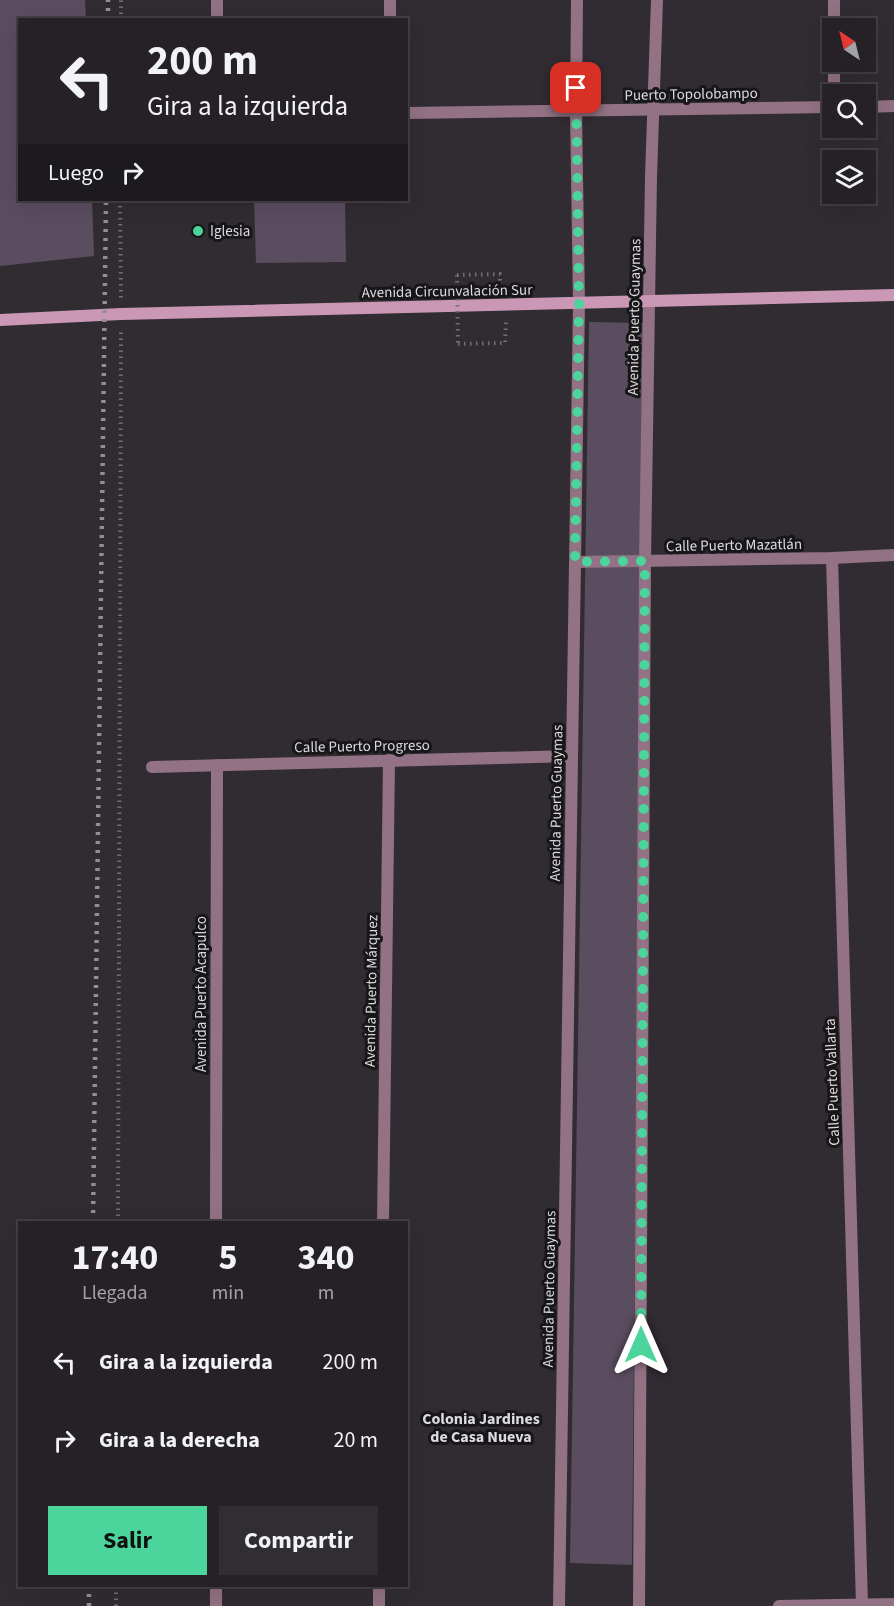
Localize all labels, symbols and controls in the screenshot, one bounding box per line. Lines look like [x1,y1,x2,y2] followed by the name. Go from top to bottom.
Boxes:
[822,18,876,72] north arrow
[822,18,876,204] map controls
[147,31,258,91] text: 200 m
[48,42,126,120] icon: left
[550,62,601,113] pin
[559,71,592,104] icon: arrive
[624,83,758,106] street label: Puerto Topolobampo
[822,84,876,138] button: search
[147,87,348,126] text: Gira a la izquierda
[822,150,876,204] button: layers
[116,156,149,189] icon: right
[48,157,104,189] text: Luego
[210,221,250,242] place label: Iglesia
[191,224,205,238] marker: Iglesia
[623,238,646,396] street label: Avenida Puerto Guaymas
[362,279,533,303] street label: Avenida Circunvalación Sur
[666,534,802,557] street label: Calle Puerto Mazatlán
[545,724,568,882] street label: Avenida Puerto Guaymas
[294,735,430,758] street label: Calle Puerto Progreso
[360,915,383,1067] street label: Avenida Puerto Márquez
[191,916,212,1072] street label: Avenida Puerto Acapulco
[820,1018,845,1146] street label: Calle Puerto Vallarta
[538,1210,561,1368] street label: Avenida Puerto Guaymas
[71,1232,158,1283] text: 17:40
[218,1232,237,1283] text: 5
[298,1232,355,1283] text: 340
[82,1279,148,1307] text: Llegada
[212,1279,244,1307] text: min
[318,1279,334,1307] text: m
[609,1313,673,1377] position arrow
[48,1346,81,1379] icon: left
[99,1346,273,1378] text: Gira a la izquierda
[323,1346,378,1378] text: 200 m
[422,1408,540,1448] district label: Colonia Jardines de Casa Nueva
[48,1424,81,1457] icon: right
[99,1424,260,1456] text: Gira a la derecha
[333,1424,378,1456] text: 20 m
[48,1506,207,1575] button: Salir
[219,1506,378,1575] button: Compartir

